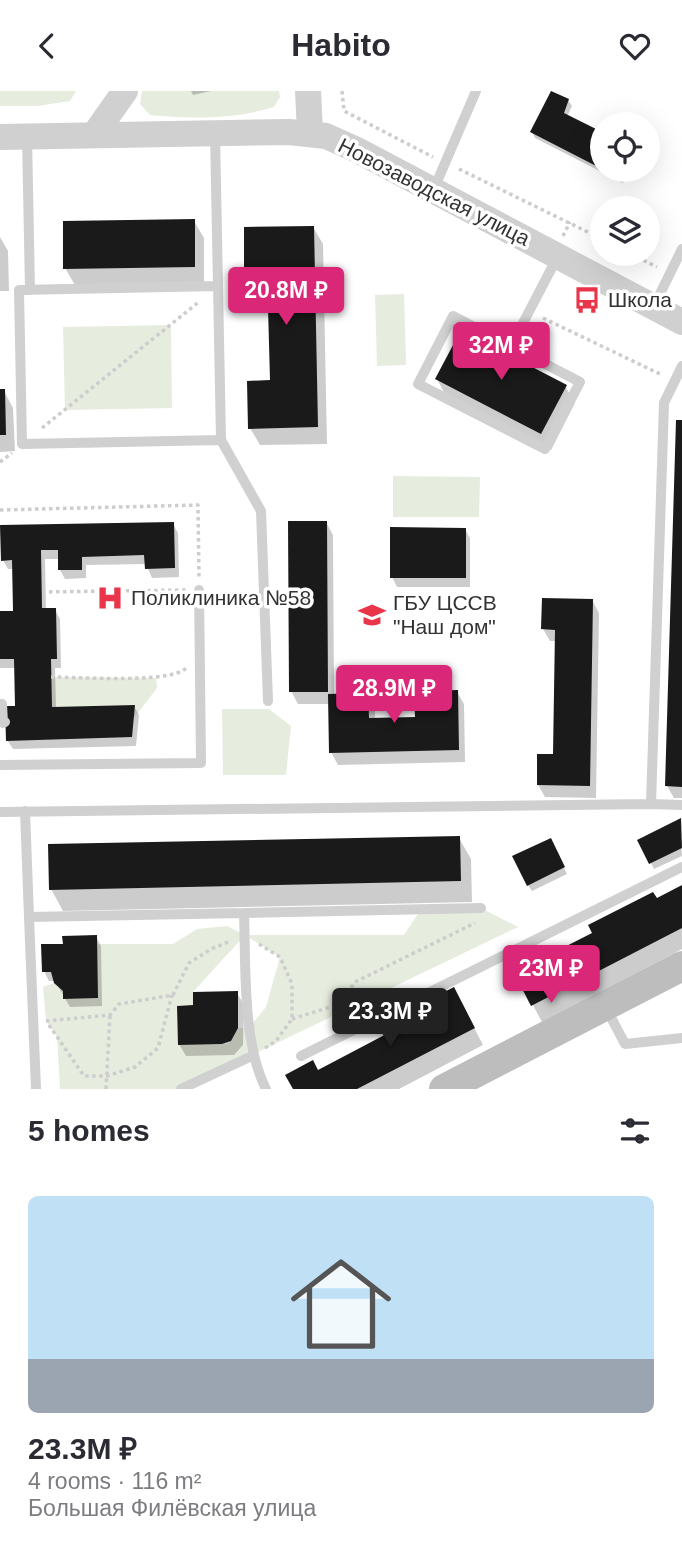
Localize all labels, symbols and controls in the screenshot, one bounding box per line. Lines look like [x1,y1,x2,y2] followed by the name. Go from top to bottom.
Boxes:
[28,27,66,65] icon: back
[291,27,391,63] text: Habito
[616,27,654,65] icon: heart
[590,112,660,266] map controls
[590,112,660,182] button: locate
[335,133,534,250] street label: Новозаводская улица
[590,196,660,266] button: layers
[221,267,351,327] pin: 20.8M ₽
[244,277,328,303] text: 20.8M ₽
[572,285,602,315] bus stop icon: Школа
[608,288,672,311] place label: Школа
[452,323,550,382] pin: 32M ₽
[469,332,533,358] text: 32M ₽
[95,583,125,613] hospital icon: Поликлиника №58
[131,586,311,609] place label: Поликлиника №58
[393,591,497,638] place label: ГБУ ЦССВ "Наш дом"
[357,600,387,630] school or university icon: ГБУ ЦССВ "Наш дом"
[329,665,459,725] pin: 28.9M ₽
[352,675,436,701] text: 28.9M ₽
[502,946,600,1005] pin: 23M ₽
[519,955,583,981] text: 23M ₽
[325,989,455,1048] pin: 23.3M ₽
[348,998,432,1024] text: 23.3M ₽
[616,1112,654,1150] icon: filters
[28,1114,150,1147] text: 5 homes
[278,1241,404,1367] icon: home
[28,1432,137,1465] text: 23.3M ₽
[28,1468,201,1494] text: 4 rooms · 116 m²
[28,1495,316,1521] text: Большая Филёвская улица

